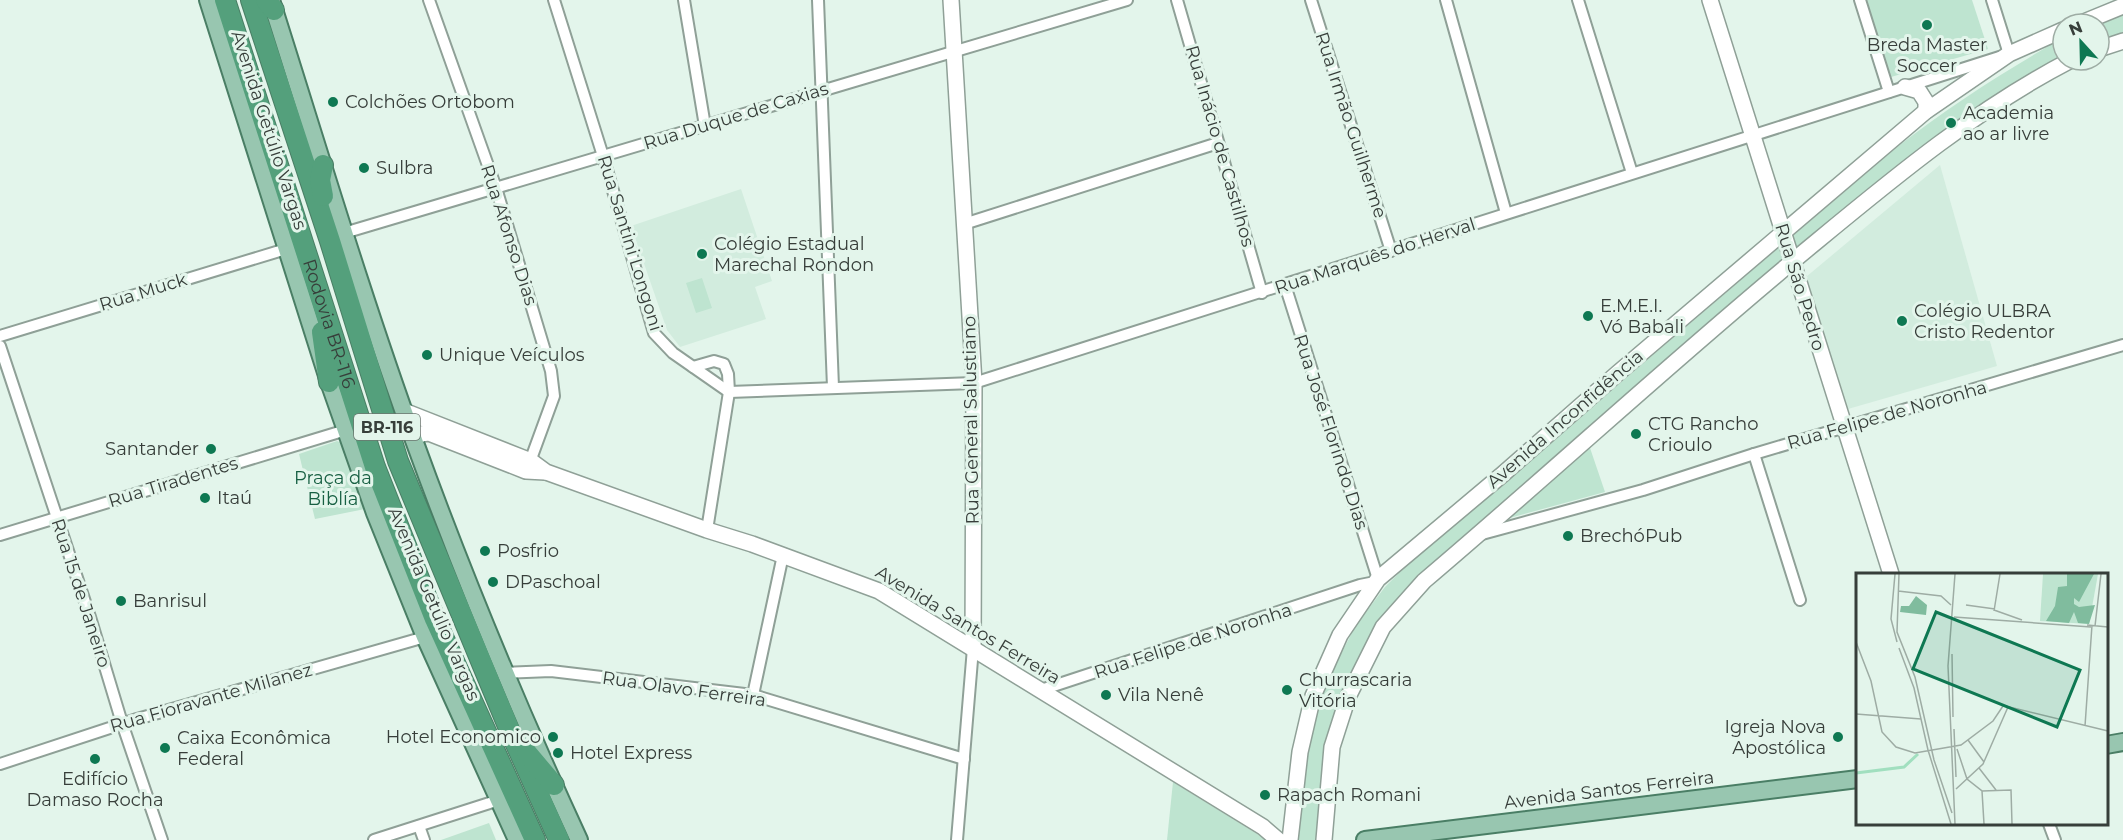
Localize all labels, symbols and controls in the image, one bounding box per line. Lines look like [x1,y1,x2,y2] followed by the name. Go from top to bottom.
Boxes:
[2051,12,2111,72] north arrow
[2066,17,2085,40] text: N
[1920,18,1934,32] marker: Breda Master Soccer
[226,28,312,233] street label: Avenida Getúlio Vargas
[1310,29,1392,221] street label: Rua Irmão Guilherme
[1867,34,1987,77] place label: Breda Master Soccer
[1181,43,1259,249] street label: Rua Inácio de Castilhos
[641,77,831,155] street label: Rua Duque de Caxias
[345,91,515,113] place label: Colchões Ortobom
[326,95,340,109] marker: Colchões Ortobom
[1963,102,2054,145] place label: Academia ao ar livre
[1944,116,1958,130] marker: Academia ao ar livre
[593,152,667,334] street label: Rua Santini Longoni
[376,157,433,179] place label: Sulbra
[357,161,371,175] marker: Sulbra
[476,162,542,308] street label: Rua Afonso Dias
[1272,213,1478,299] street label: Rua Marquês do Herval
[1770,221,1830,353] street label: Rua São Pedro
[714,233,874,276] place label: Colégio Estadual Marechal Rondon
[695,247,709,261] marker: Colégio Estadual Marechal Rondon
[298,256,360,391] street label: Rodovia BR-116
[97,268,190,316] street label: Rua Muck
[1600,295,1684,338] place label: E.M.E.I. Vó Babali
[1914,300,2055,343] place label: Colégio ULBRA Cristo Redentor
[1581,309,1595,323] marker: E.M.E.I. Vó Babali
[1895,314,1909,328] marker: Colégio ULBRA Cristo Redentor
[958,316,984,524] street label: Rua General Salustiano
[1289,332,1373,533] street label: Rua José Florindo Dias
[439,344,585,366] place label: Unique Veículos
[1482,345,1648,493] street label: Avenida Inconfidência
[420,348,434,362] marker: Unique Veículos
[1785,376,1989,454] street label: Rua Felipe de Noronha
[1648,413,1758,456] place label: CTG Rancho Crioulo
[354,414,420,440] road number: BR-116
[1629,427,1643,441] marker: CTG Rancho Crioulo
[105,438,199,460] place label: Santander
[204,442,218,456] marker: Santander
[105,452,241,512] street label: Rua Tiradentes
[294,467,372,510] park label: Praça da Biblía
[217,487,252,509] place label: Itaú
[198,491,212,505] marker: Itaú
[383,504,485,704] street label: Avenida Getúlio Vargas
[47,516,115,670] street label: Rua 15 de Janeiro
[1580,525,1682,547] place label: BrechóPub
[1561,529,1575,543] marker: BrechóPub
[497,540,559,562] place label: Posfrio
[478,544,492,558] marker: Posfrio
[872,561,1064,689] street label: Avenida Santos Ferreira
[505,571,601,593] place label: DPaschoal
[1856,573,2108,825] inset map
[486,575,500,589] marker: DPaschoal
[133,590,207,612] place label: Banrisul
[114,594,128,608] marker: Banrisul
[1091,599,1295,683] street label: Rua Felipe de Noronha
[107,659,315,737] street label: Rua Fioravante Milanez
[601,667,767,711] street label: Rua Olavo Ferreira
[1299,669,1412,712] place label: Churrascaria Vitória
[1280,683,1294,697] marker: Churrascaria Vitória
[1118,684,1204,706] place label: Vila Nenê
[1099,688,1113,702] marker: Vila Nenê
[1725,716,1826,759] place label: Igreja Nova Apostólica
[386,726,541,748] place label: Hotel Economico
[177,727,331,770] place label: Caixa Econômica Federal
[546,730,560,744] marker: Hotel Economico
[1831,730,1845,744] marker: Igreja Nova Apostólica
[158,741,172,755] marker: Caixa Econômica Federal
[570,742,693,764] place label: Hotel Express
[551,746,565,760] marker: Hotel Express
[88,752,102,766] marker: Edifício Damaso Rocha
[1503,766,1715,814] street label: Avenida Santos Ferreira
[26,768,164,811] place label: Edifício Damaso Rocha
[1277,784,1421,806] place label: Rapach Romani
[1258,788,1272,802] marker: Rapach Romani

